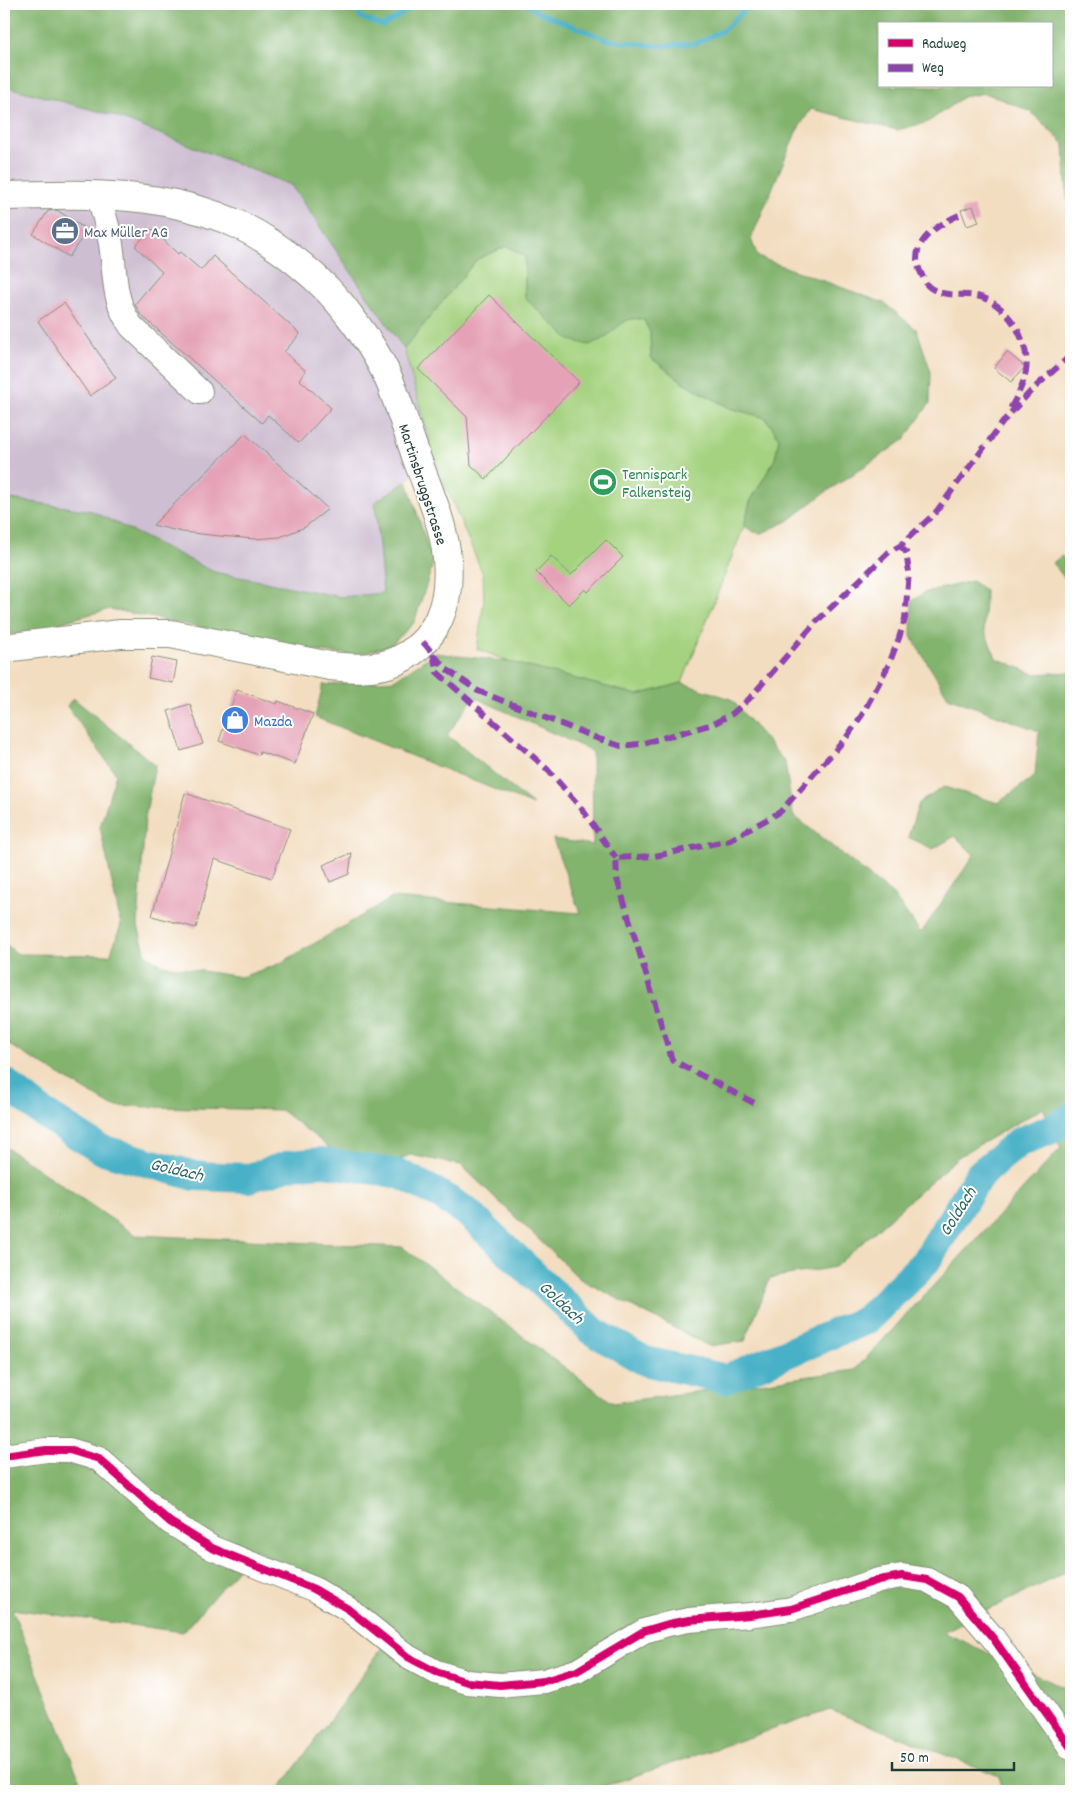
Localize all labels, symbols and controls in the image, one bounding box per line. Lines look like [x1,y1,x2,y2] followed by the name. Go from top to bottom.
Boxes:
[878,22,1052,88] legend
[922,34,966,56] text: Radweg
[922,58,944,80] text: Weg
[50,216,80,246] office icon: Max Müller AG
[84,222,168,245] place label: Max Müller AG
[391,421,452,548] street label: Martinsbruggstrasse
[622,464,691,505] place label: Tennispark Falkensteig
[588,467,618,497] sports icon: Tennispark Falkensteig
[220,705,250,735] shop icon: Mazda
[254,711,292,734] place label: Mazda
[147,1153,206,1190] water label: Goldach
[934,1182,984,1242] water label: Goldach
[532,1276,589,1332] water label: Goldach
[892,1740,1015,1772] scale bar
[900,1748,929,1770] text: 50 m

